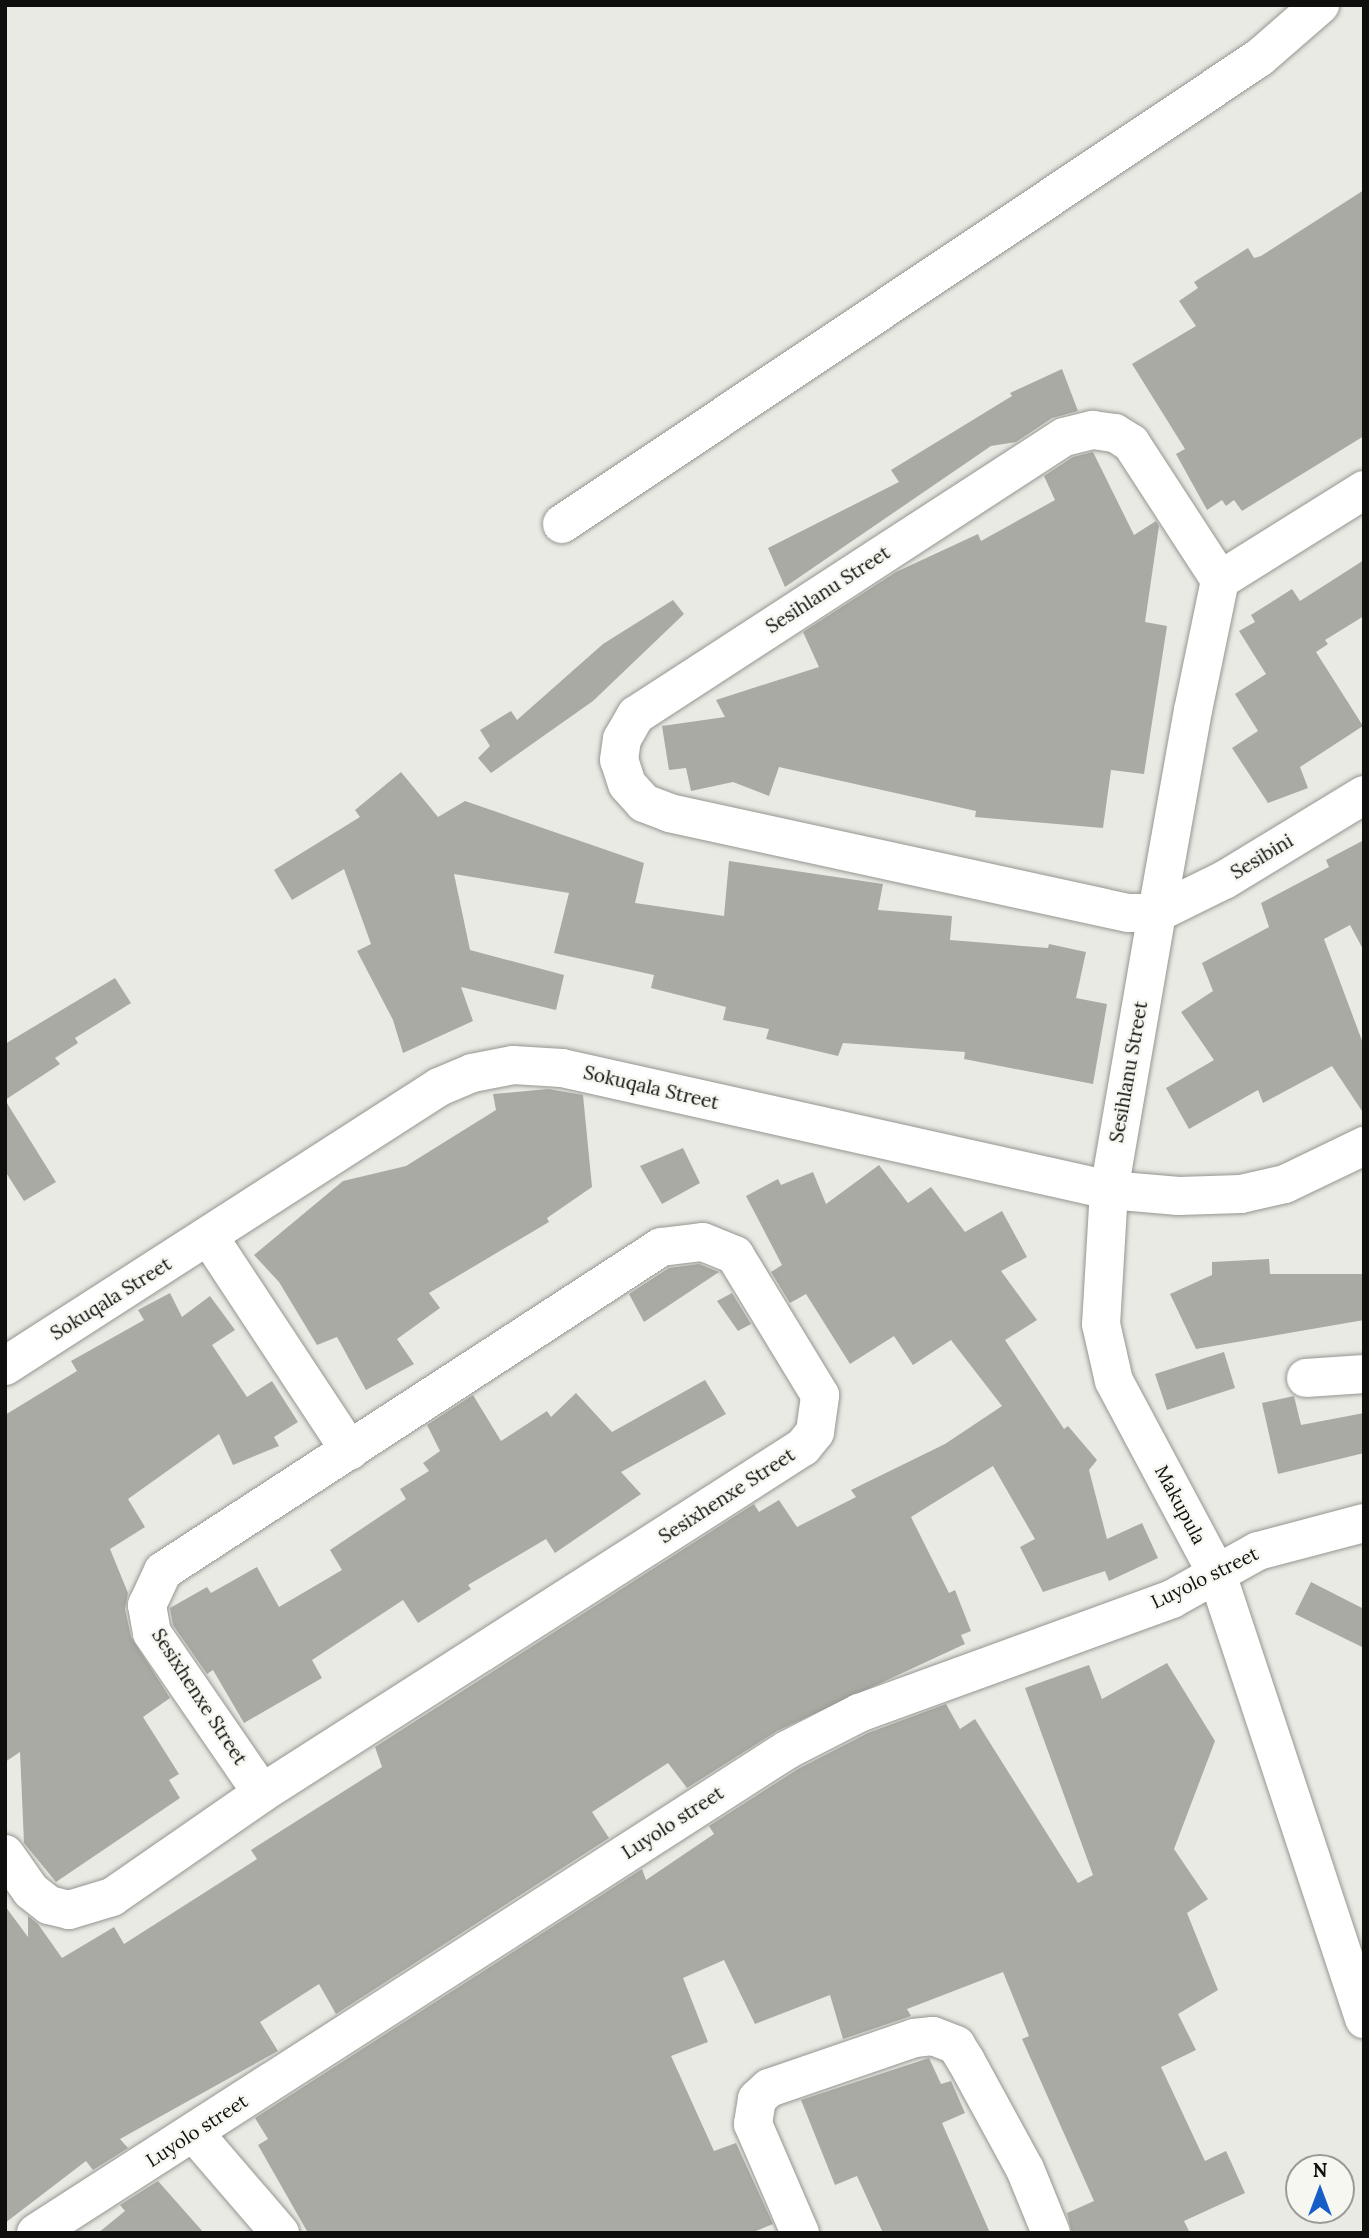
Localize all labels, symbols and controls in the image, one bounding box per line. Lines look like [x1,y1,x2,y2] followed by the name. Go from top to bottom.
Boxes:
[762,541,894,639] street label: Sesihlanu Street
[1227,830,1297,884] street label: Sesibini
[1105,999,1153,1145] street label: Sesihlanu Street
[581,1061,721,1115] street label: Sokuqala Street
[46,1253,176,1345] street label: Sokuqala Street
[655,1444,799,1548] street label: Sesixhenxe Street
[1150,1461,1210,1549] street label: Makupula
[1148,1542,1262,1614] street label: Luyolo street
[147,1625,251,1769] street label: Sesixhenxe Street
[618,1782,728,1864] street label: Luyolo street
[142,2090,252,2172] street label: Luyolo street
[1285,2154,1355,2224] north arrow
[1313,2158,1327,2182] text: N

